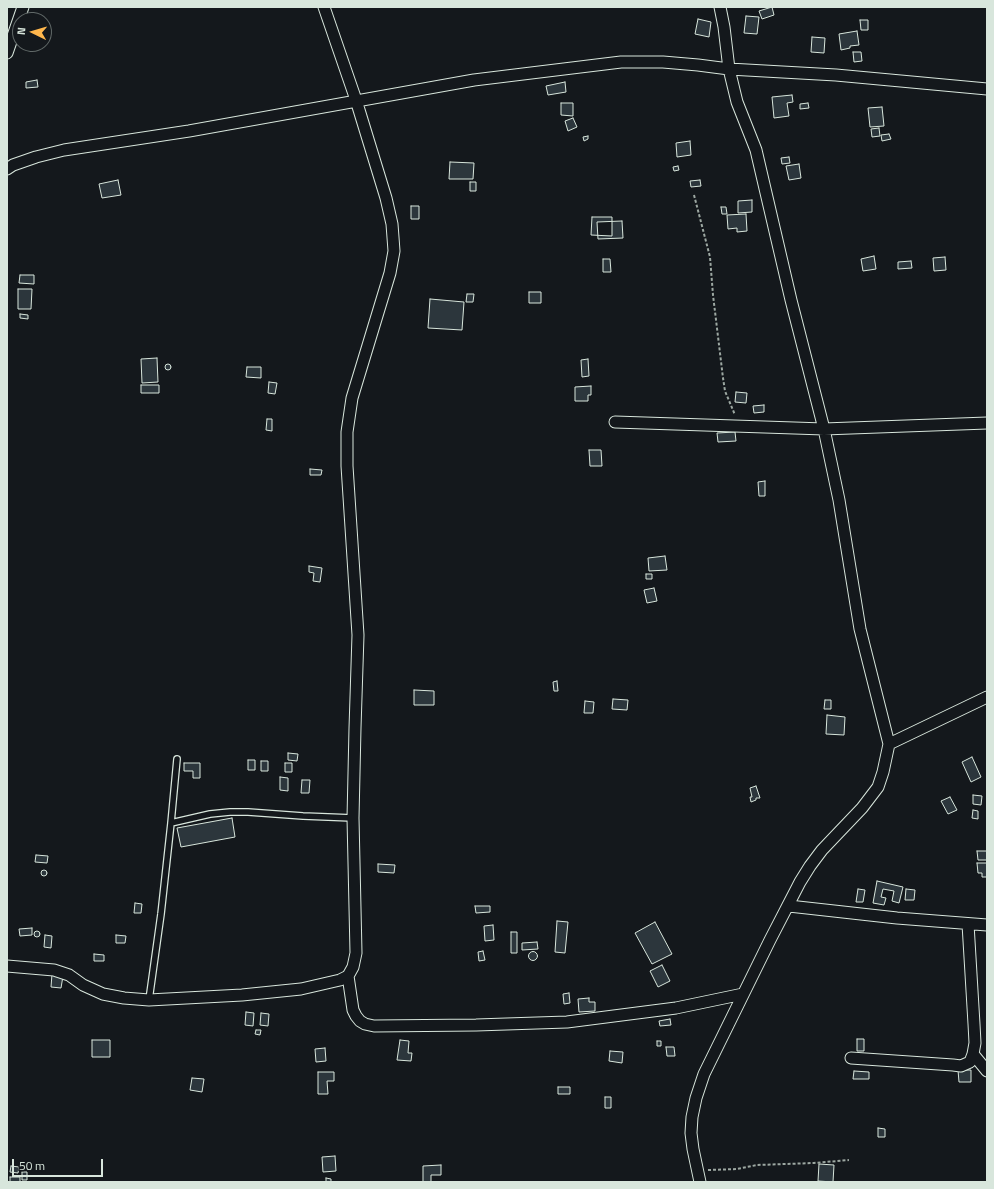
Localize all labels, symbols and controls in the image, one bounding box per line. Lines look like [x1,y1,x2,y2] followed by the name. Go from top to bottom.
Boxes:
[12,12,52,52] north arrow
[13,27,29,36] text: N
[14,1151,105,1177] scale bar
[19,1156,45,1175] text: 50 m

